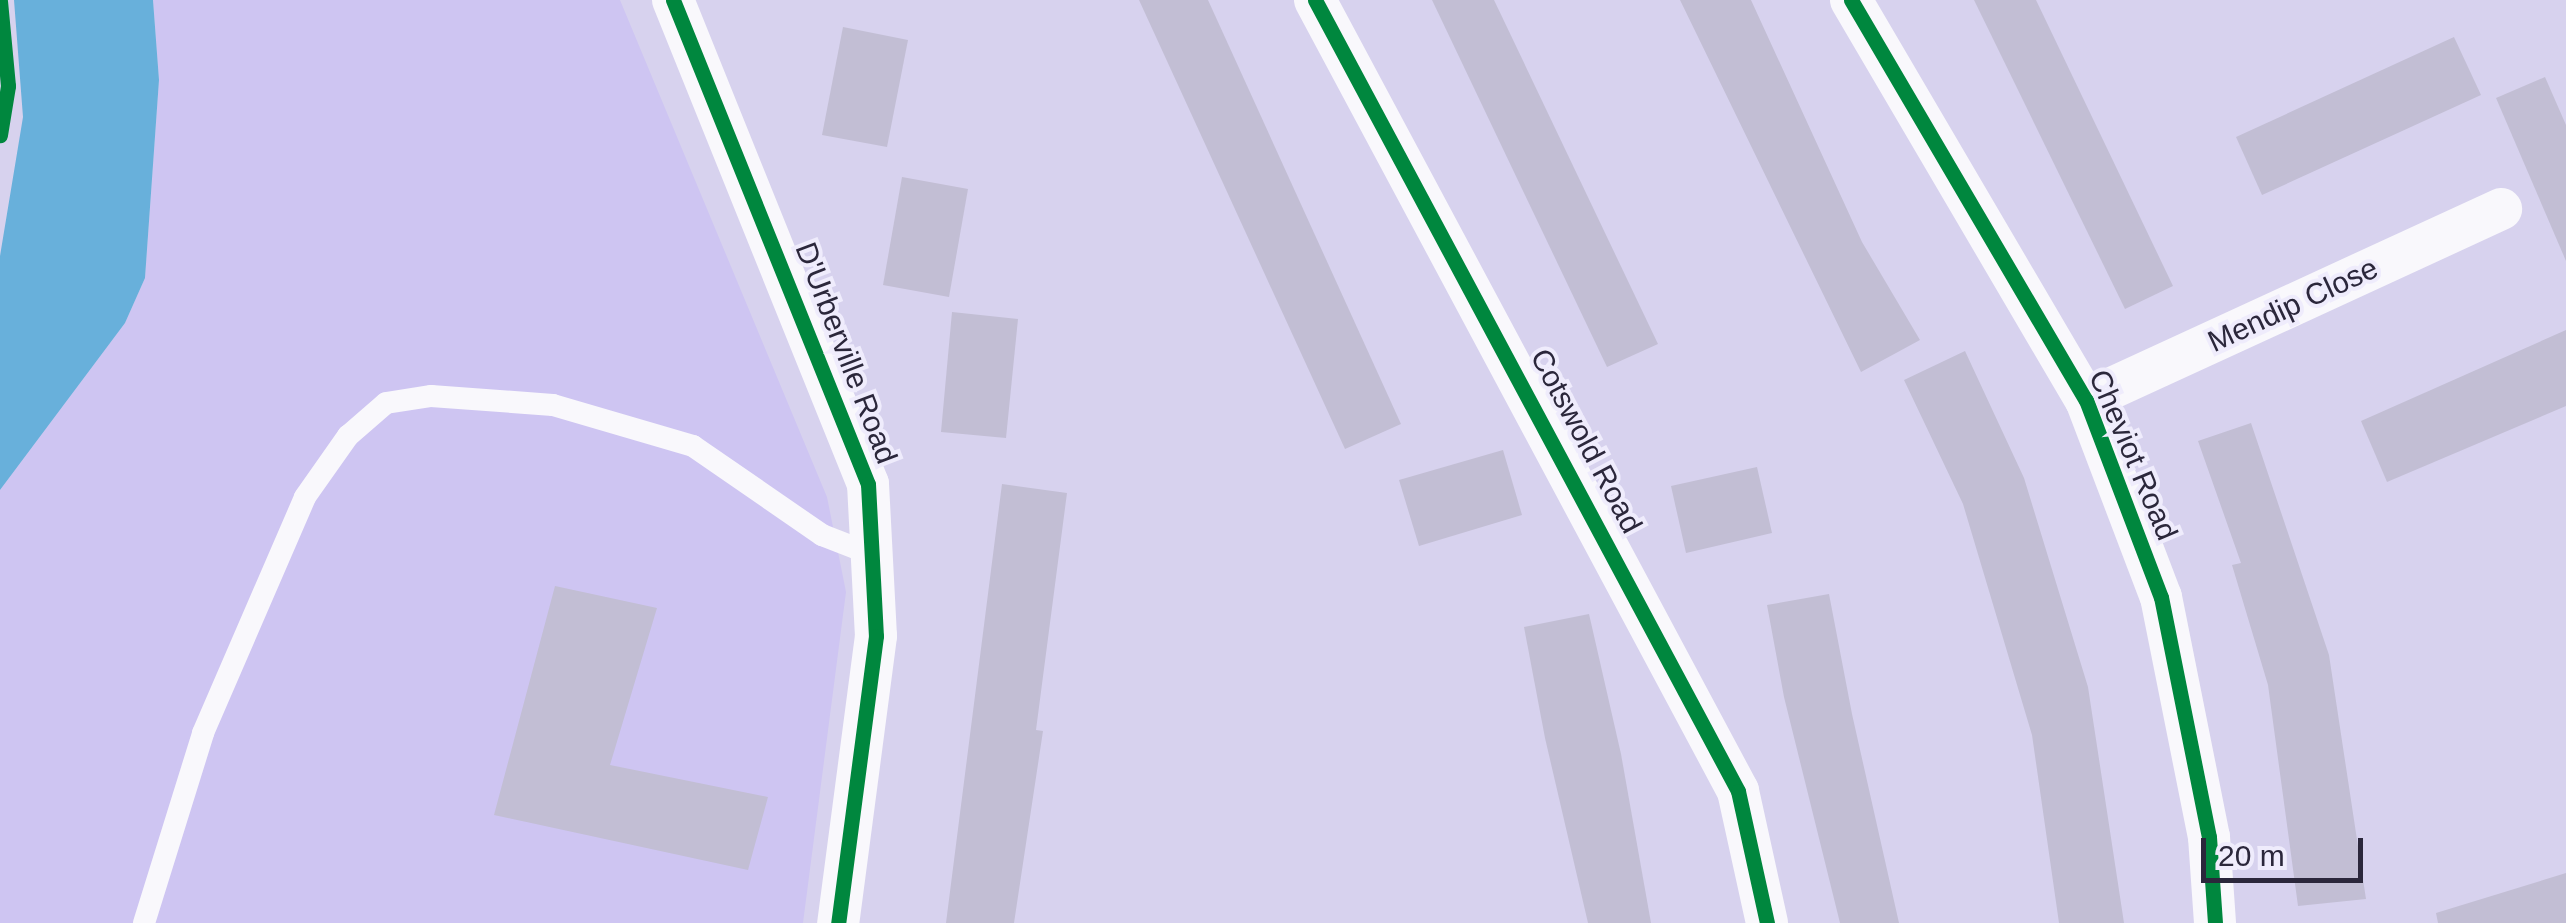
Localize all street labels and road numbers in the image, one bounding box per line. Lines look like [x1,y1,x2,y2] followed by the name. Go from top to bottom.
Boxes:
[787,237,905,469] street label: D'Urberville Road
[2202,250,2384,360] street label: Mendip Close
[1522,343,1650,539] street label: Cotswold Road
[2081,364,2185,546] street label: Cheviot Road

